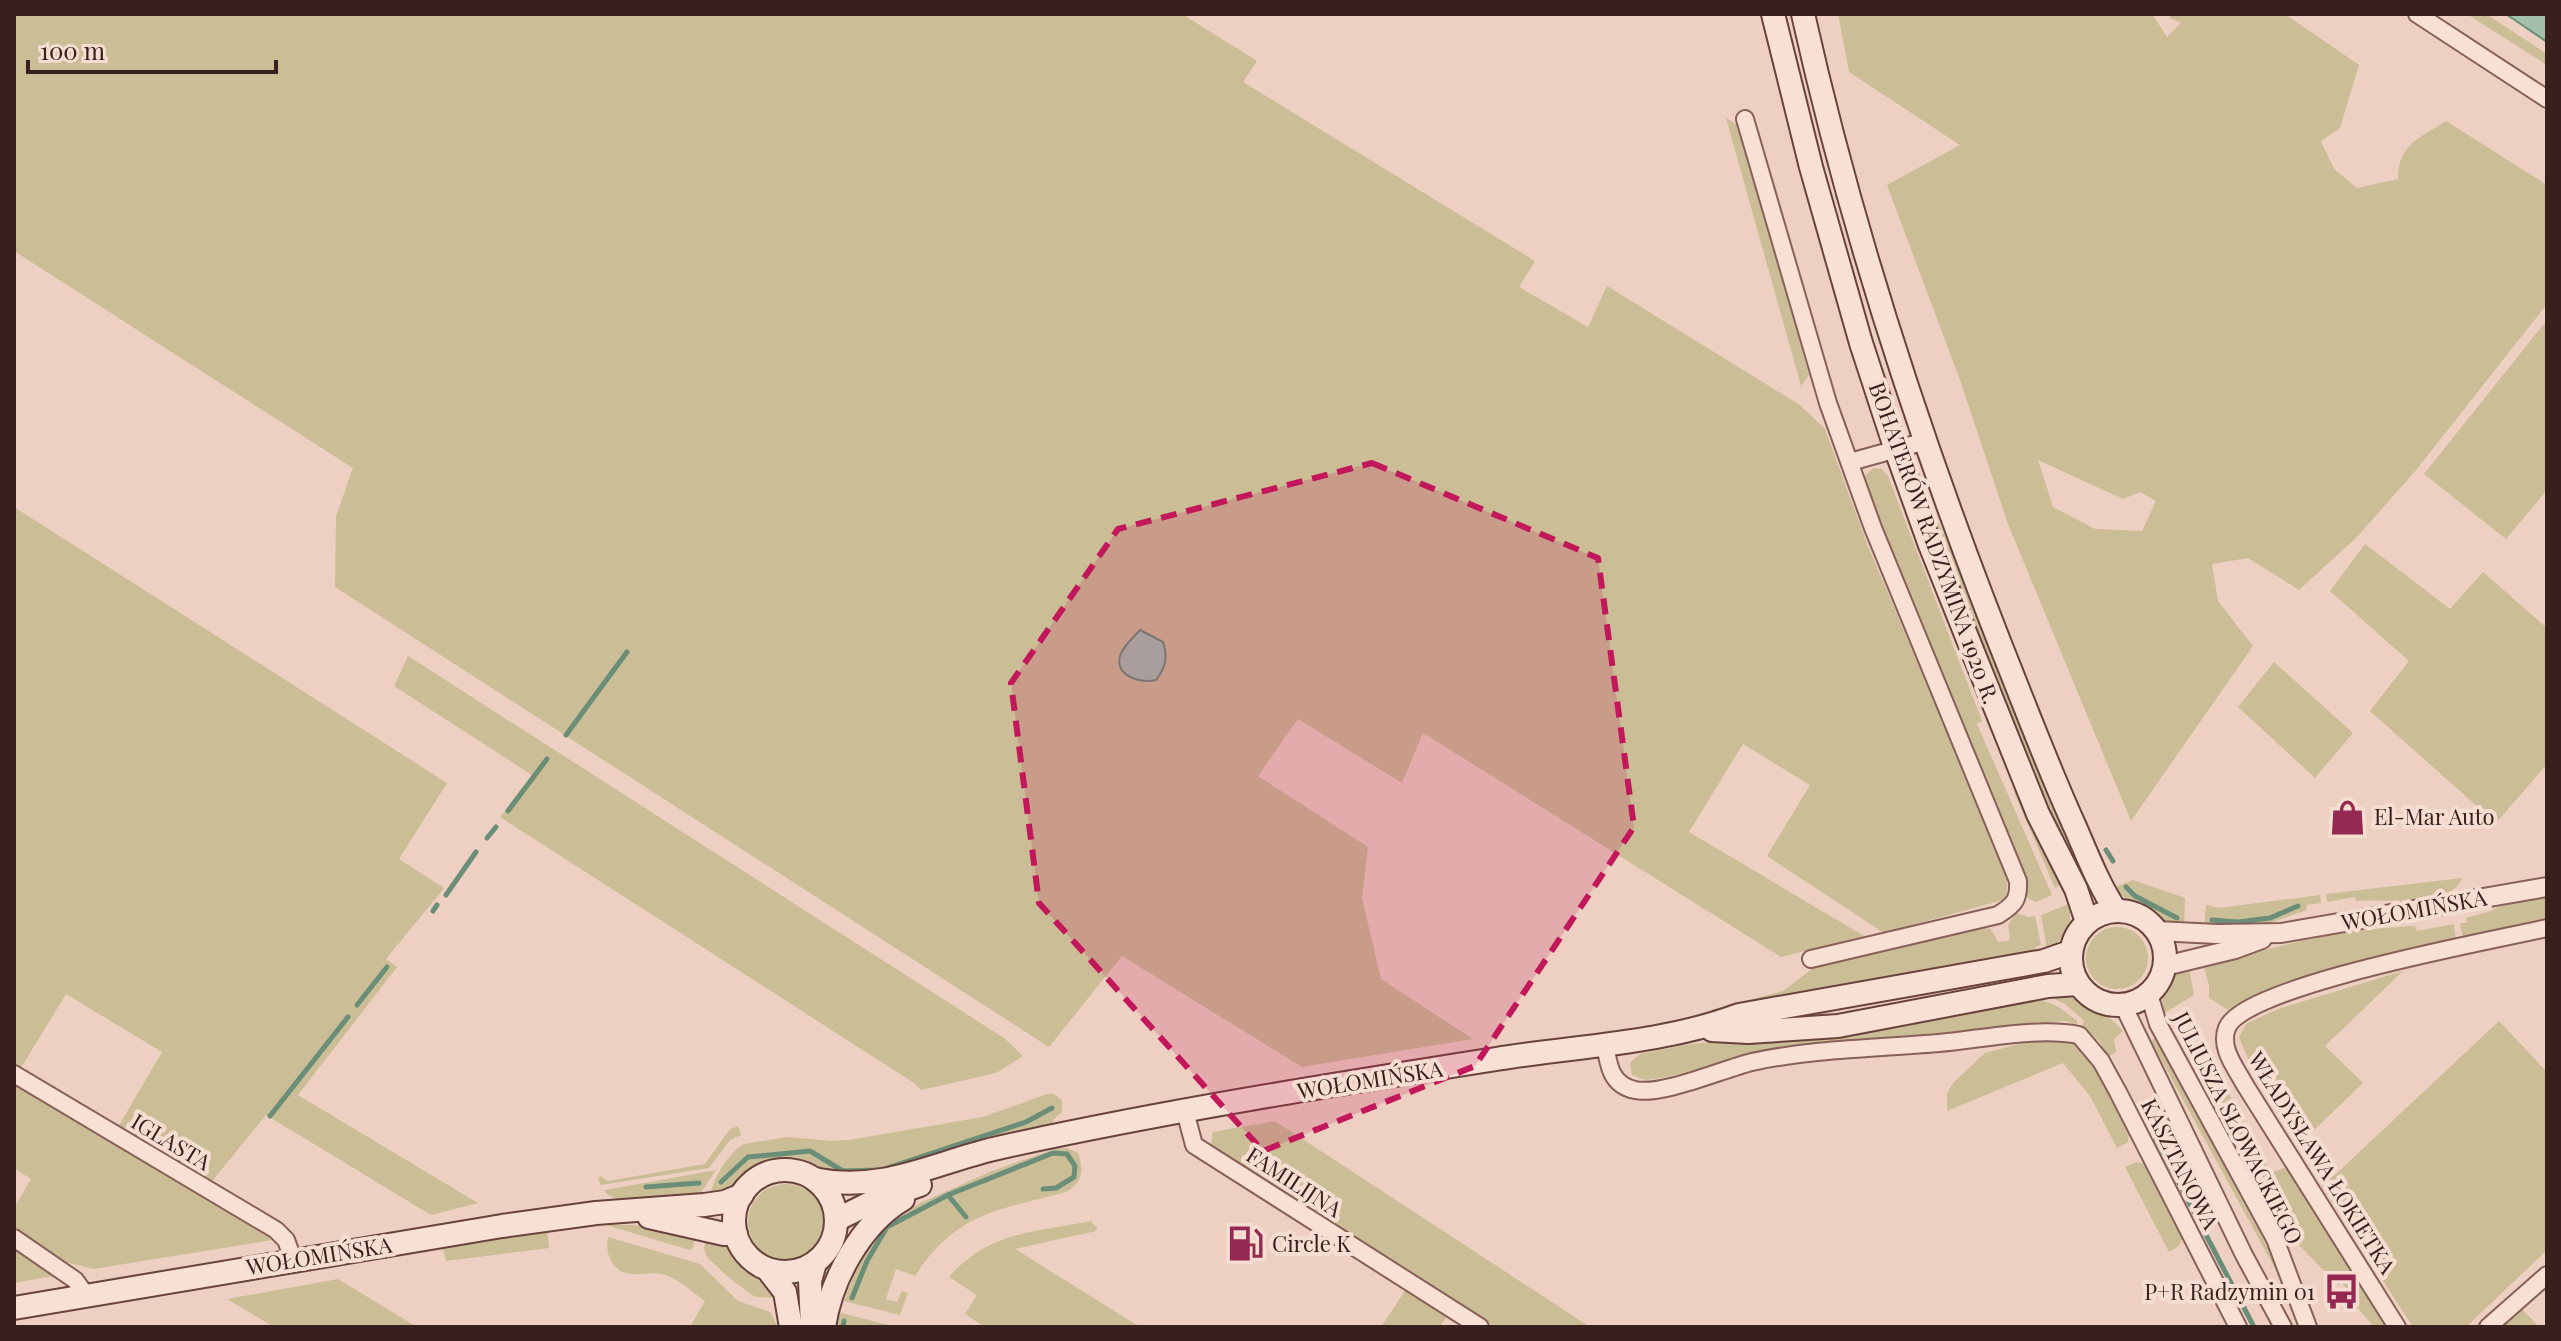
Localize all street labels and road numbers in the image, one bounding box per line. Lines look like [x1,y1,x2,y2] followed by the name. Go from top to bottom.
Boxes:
[1863,378,2007,708] street label: BOHATERÓW RADZYMINA 1920 R.
[2338,881,2489,937] street label: WOŁOMIŃSKA
[2167,1005,2311,1249] street label: JULIUSZA SŁOWACKIEGO
[2242,1045,2404,1279] street label: WŁADYSŁAWA ŁOKIETKA
[1294,1053,1445,1105] street label: WOŁOMIŃSKA
[2135,1093,2227,1234] street label: KASZTANOWA
[126,1106,217,1177] street label: IGLASTA
[1241,1139,1348,1223] street label: FAMILIJNA
[243,1229,394,1281] street label: WOŁOMIŃSKA

